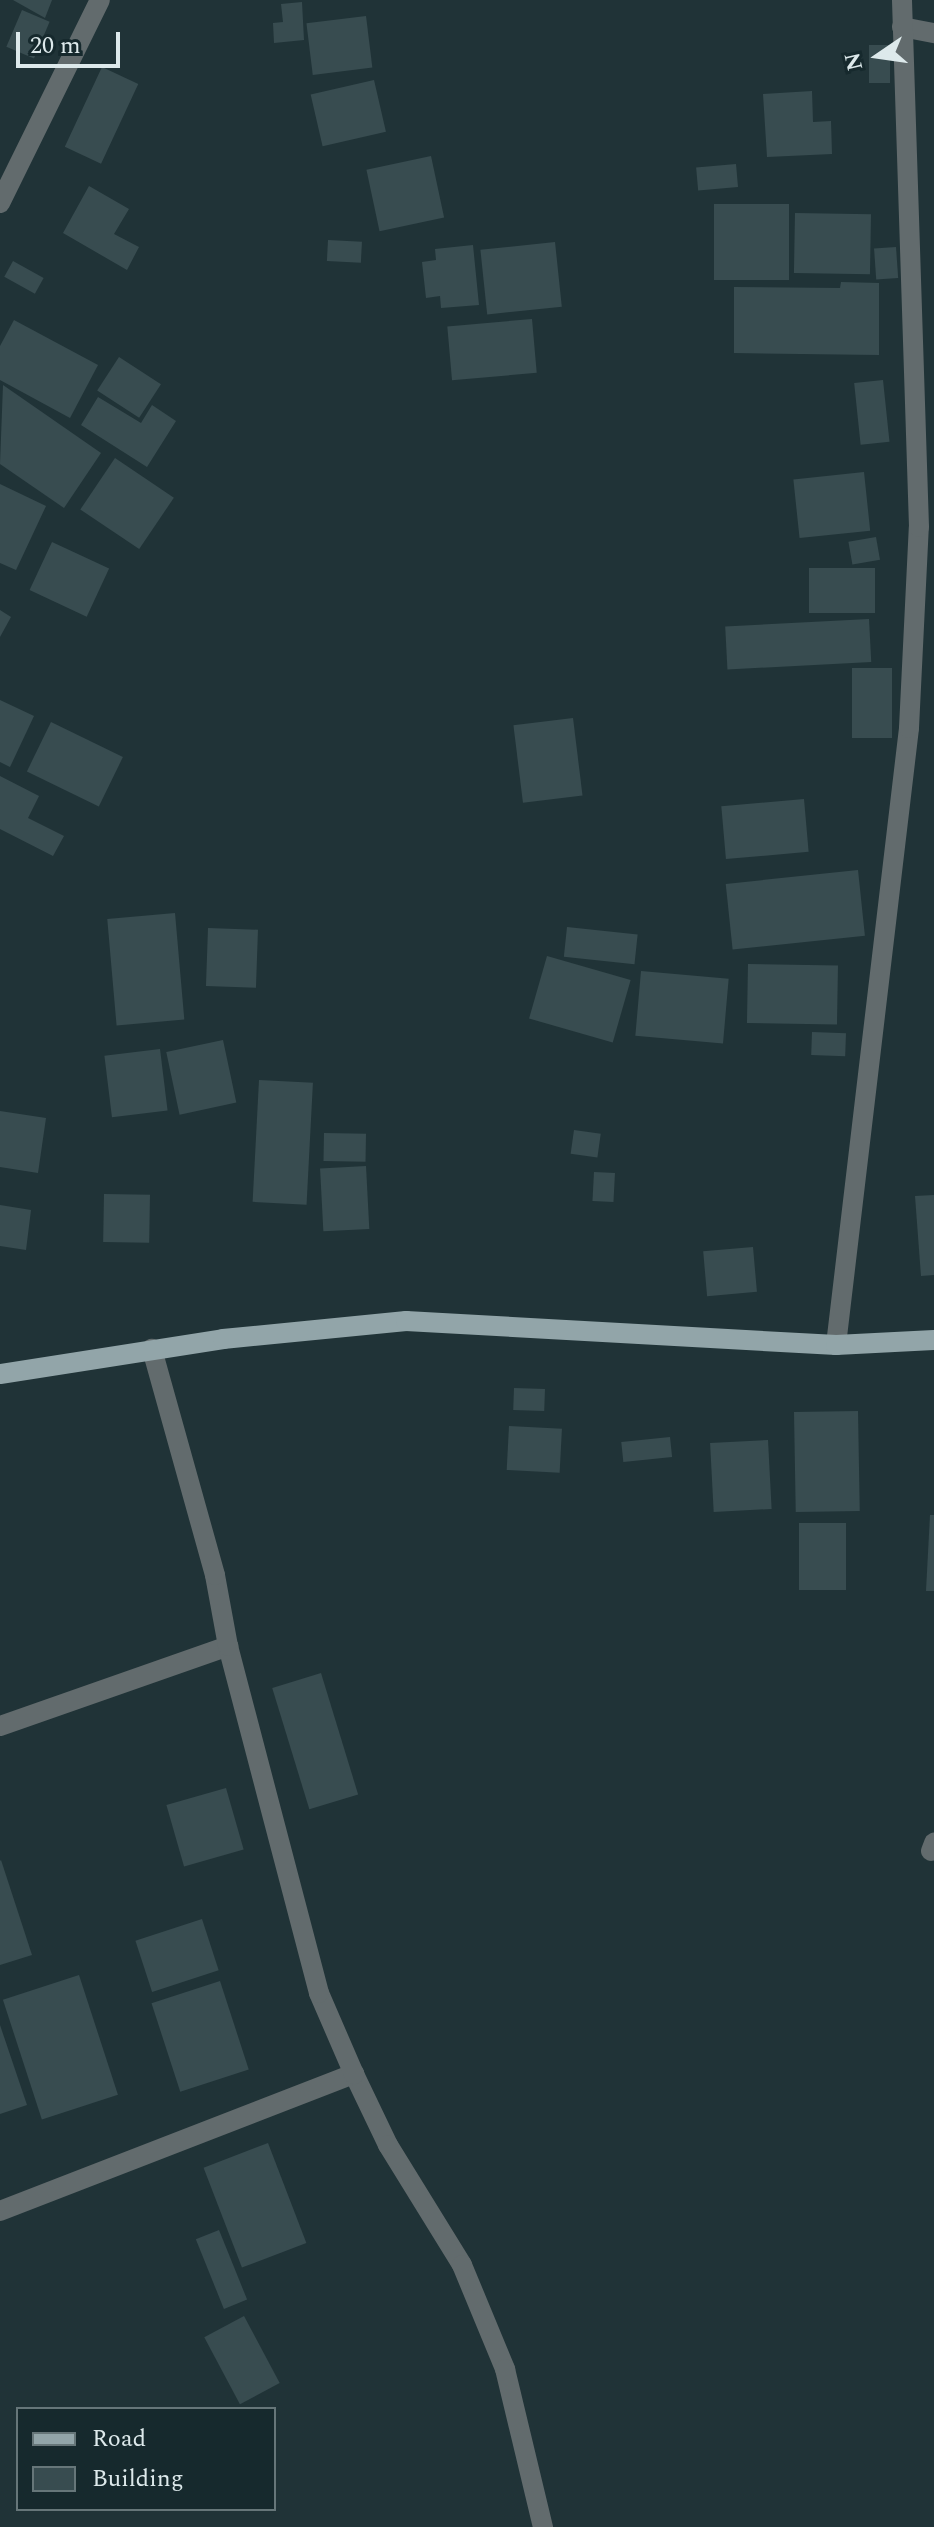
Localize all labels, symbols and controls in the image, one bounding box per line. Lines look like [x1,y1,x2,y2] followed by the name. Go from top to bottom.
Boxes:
[20,16,124,66] scale bar
[838,16,918,96] north arrow
[30,28,81,64] text: 20 m
[836,49,872,74] text: N
[16,2407,276,2511] legend
[92,2421,146,2457] text: Road
[92,2461,184,2497] text: Building

